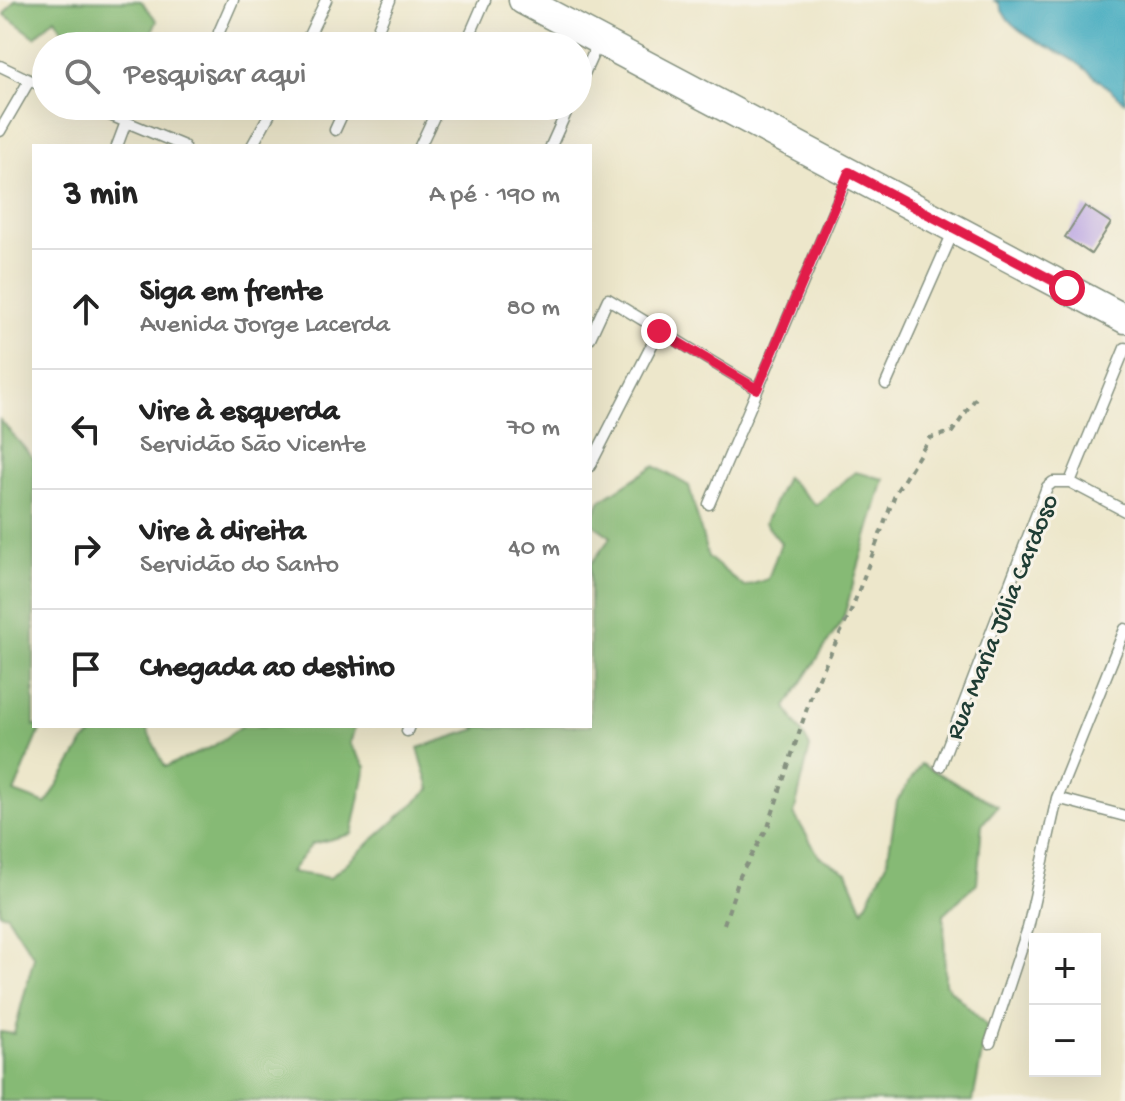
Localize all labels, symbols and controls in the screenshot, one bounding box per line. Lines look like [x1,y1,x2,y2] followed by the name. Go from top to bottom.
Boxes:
[32,32,592,120] search box
[60,54,104,98] icon: search
[124,59,306,94] text: Pesquisar aqui
[64,176,137,216] text: 3 min
[429,181,560,212] text: A pé · 190 m
[1049,270,1085,306] route start
[140,276,322,311] text: Siga em frente
[64,287,108,331] icon: ahead
[506,294,560,325] text: 80 m
[140,311,390,342] text: Avenida Jorge Lacerda
[641,313,677,349] route end
[140,396,339,431] text: Vire à esquerda
[64,407,108,451] icon: left
[507,414,560,445] text: 70 m
[140,431,366,462] text: Servidão São Vicente
[941,491,1068,745] street label: Rua Maria Júlia Cardoso
[140,516,306,551] text: Vire à direita
[64,527,108,571] icon: right
[508,534,560,565] text: 40 m
[140,551,339,582] text: Servidão do Santo
[64,647,108,691] icon: arrive
[140,652,395,687] text: Chegada ao destino
[1029,933,1101,1077] map controls
[1029,933,1101,1005] button: +
[1029,1005,1101,1077] button: −

